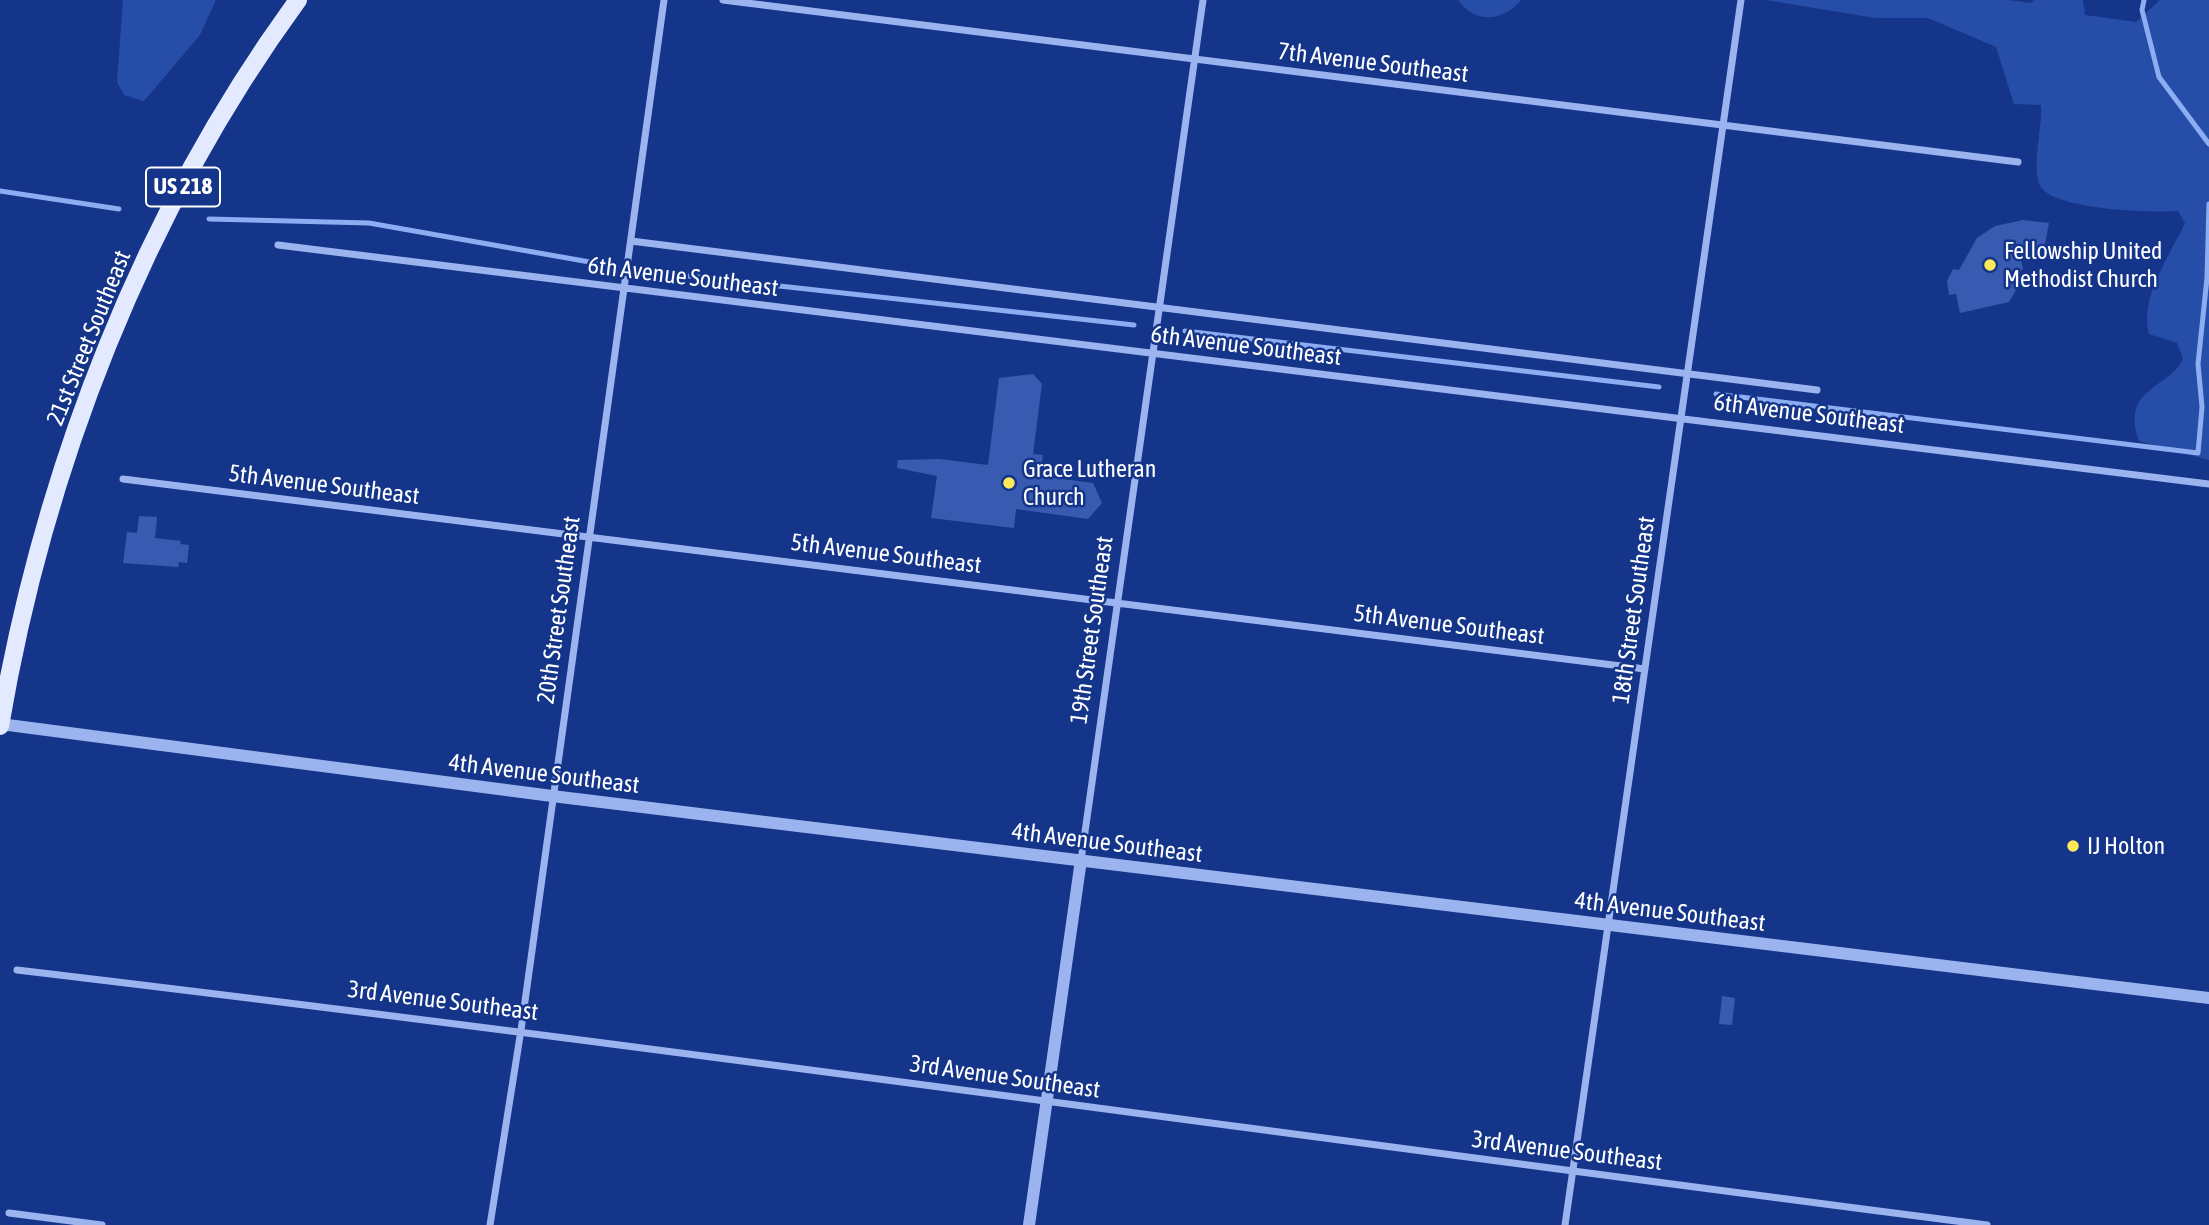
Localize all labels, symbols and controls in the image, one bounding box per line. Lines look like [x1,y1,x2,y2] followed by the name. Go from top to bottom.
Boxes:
[1276,37,1470,89] street label: 7th Avenue Southeast
[146,168,220,206] road number: US 218
[2004,237,2162,293] place label: Fellowship United Methodist Church
[41,246,137,430] street label: 21st Street Southeast
[586,251,780,303] street label: 6th Avenue Southeast
[1982,257,1998,273] marker: Fellowship United Methodist Church
[1149,320,1343,372] street label: 6th Avenue Southeast
[1712,388,1906,440] street label: 6th Avenue Southeast
[1023,455,1156,511] place label: Grace Lutheran Church
[227,459,421,511] street label: 5th Avenue Southeast
[1001,475,1017,491] marker: Grace Lutheran Church
[532,514,586,706] street label: 20th Street Southeast
[1607,514,1661,706] street label: 18th Street Southeast
[789,528,983,580] street label: 5th Avenue Southeast
[1065,534,1119,726] street label: 19th Street Southeast
[1352,599,1546,651] street label: 5th Avenue Southeast
[447,748,641,800] street label: 4th Avenue Southeast
[1010,817,1204,869] street label: 4th Avenue Southeast
[2087,832,2165,860] place label: IJ Holton
[2065,838,2081,854] marker: IJ Holton
[1573,886,1767,938] street label: 4th Avenue Southeast
[346,975,540,1027] street label: 3rd Avenue Southeast
[908,1049,1102,1105] street label: 3rd Avenue Southeast
[1470,1125,1664,1177] street label: 3rd Avenue Southeast

